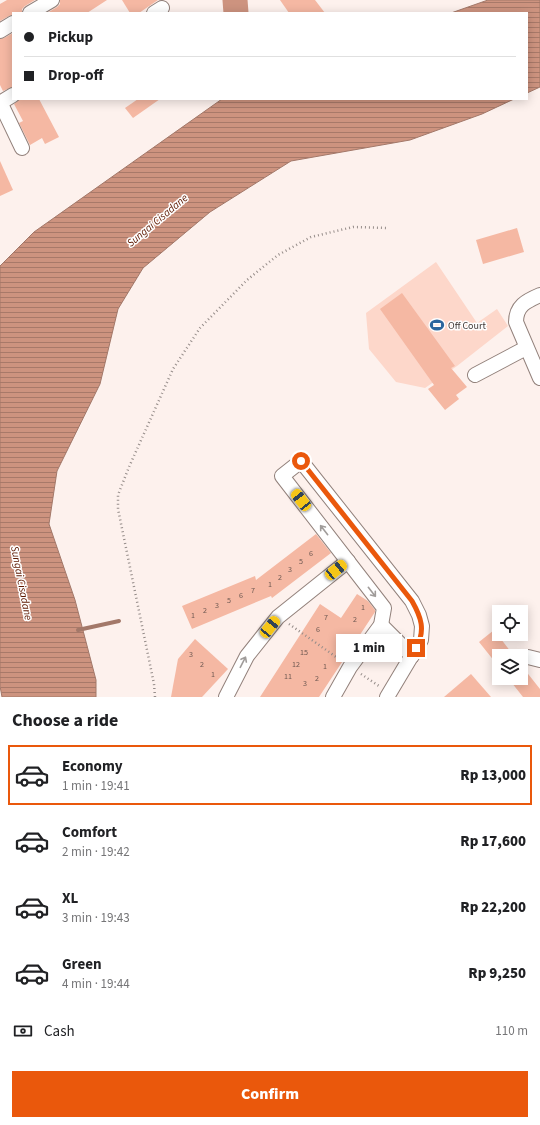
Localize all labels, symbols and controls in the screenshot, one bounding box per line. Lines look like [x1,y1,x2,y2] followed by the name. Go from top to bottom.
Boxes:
[48,27,93,48] text: Pickup
[48,65,103,86] text: Drop-off
[124,190,191,250] water label: Sungai Cisadane
[429,317,445,333] sports icon: Off Court
[448,319,486,333] place label: Off Court
[292,452,310,470] route start
[289,487,313,513] car
[320,525,329,536] one-way arrow
[7,545,36,622] water label: Sungai Cisadane
[309,548,313,559] house number: 6
[299,556,303,567] house number: 5
[323,558,349,582] car
[288,564,292,575] house number: 3
[278,572,282,583] house number: 2
[268,579,272,590] house number: 1
[251,585,255,596] house number: 7
[368,587,376,598] one-way arrow
[239,590,243,601] house number: 6
[227,595,231,606] house number: 5
[215,600,219,611] house number: 3
[361,602,365,613] house number: 1
[203,605,207,616] house number: 2
[492,605,528,685] map controls
[492,605,528,641] button: locate
[191,610,195,621] house number: 1
[324,612,328,623] house number: 7
[258,614,282,640] car
[353,614,357,625] house number: 2
[316,624,320,635] house number: 6
[336,634,402,662] callout: 1 min
[353,639,385,657] text: 1 min
[407,639,425,657] route end
[300,647,308,658] house number: 15
[189,649,193,660] house number: 3
[492,649,528,685] button: layers
[240,657,248,669] one-way arrow
[200,659,204,670] house number: 2
[292,659,300,670] house number: 12
[323,661,327,672] house number: 1
[211,669,215,680] house number: 1
[284,671,292,682] house number: 11
[315,673,319,684] house number: 2
[303,678,307,689] house number: 3
[12,708,118,733] text: Choose a ride
[62,756,123,777] text: Economy
[14,757,50,793] icon: car
[460,765,526,786] text: Rp 13,000
[62,777,130,795] text: 1 min · 19:41
[62,822,117,843] text: Comfort
[14,823,50,859] icon: car
[460,831,526,852] text: Rp 17,600
[62,843,130,861] text: 2 min · 19:42
[62,888,78,909] text: XL
[14,889,50,925] icon: car
[460,897,526,918] text: Rp 22,200
[62,909,130,927] text: 3 min · 19:43
[62,954,102,975] text: Green
[14,955,50,991] icon: car
[468,963,526,984] text: Rp 9,250
[62,975,130,993] text: 4 min · 19:44
[12,1020,34,1042] icon: cash
[44,1021,75,1042] text: Cash
[495,1022,528,1040] text: 110 m
[12,1071,528,1117] button: Confirm

